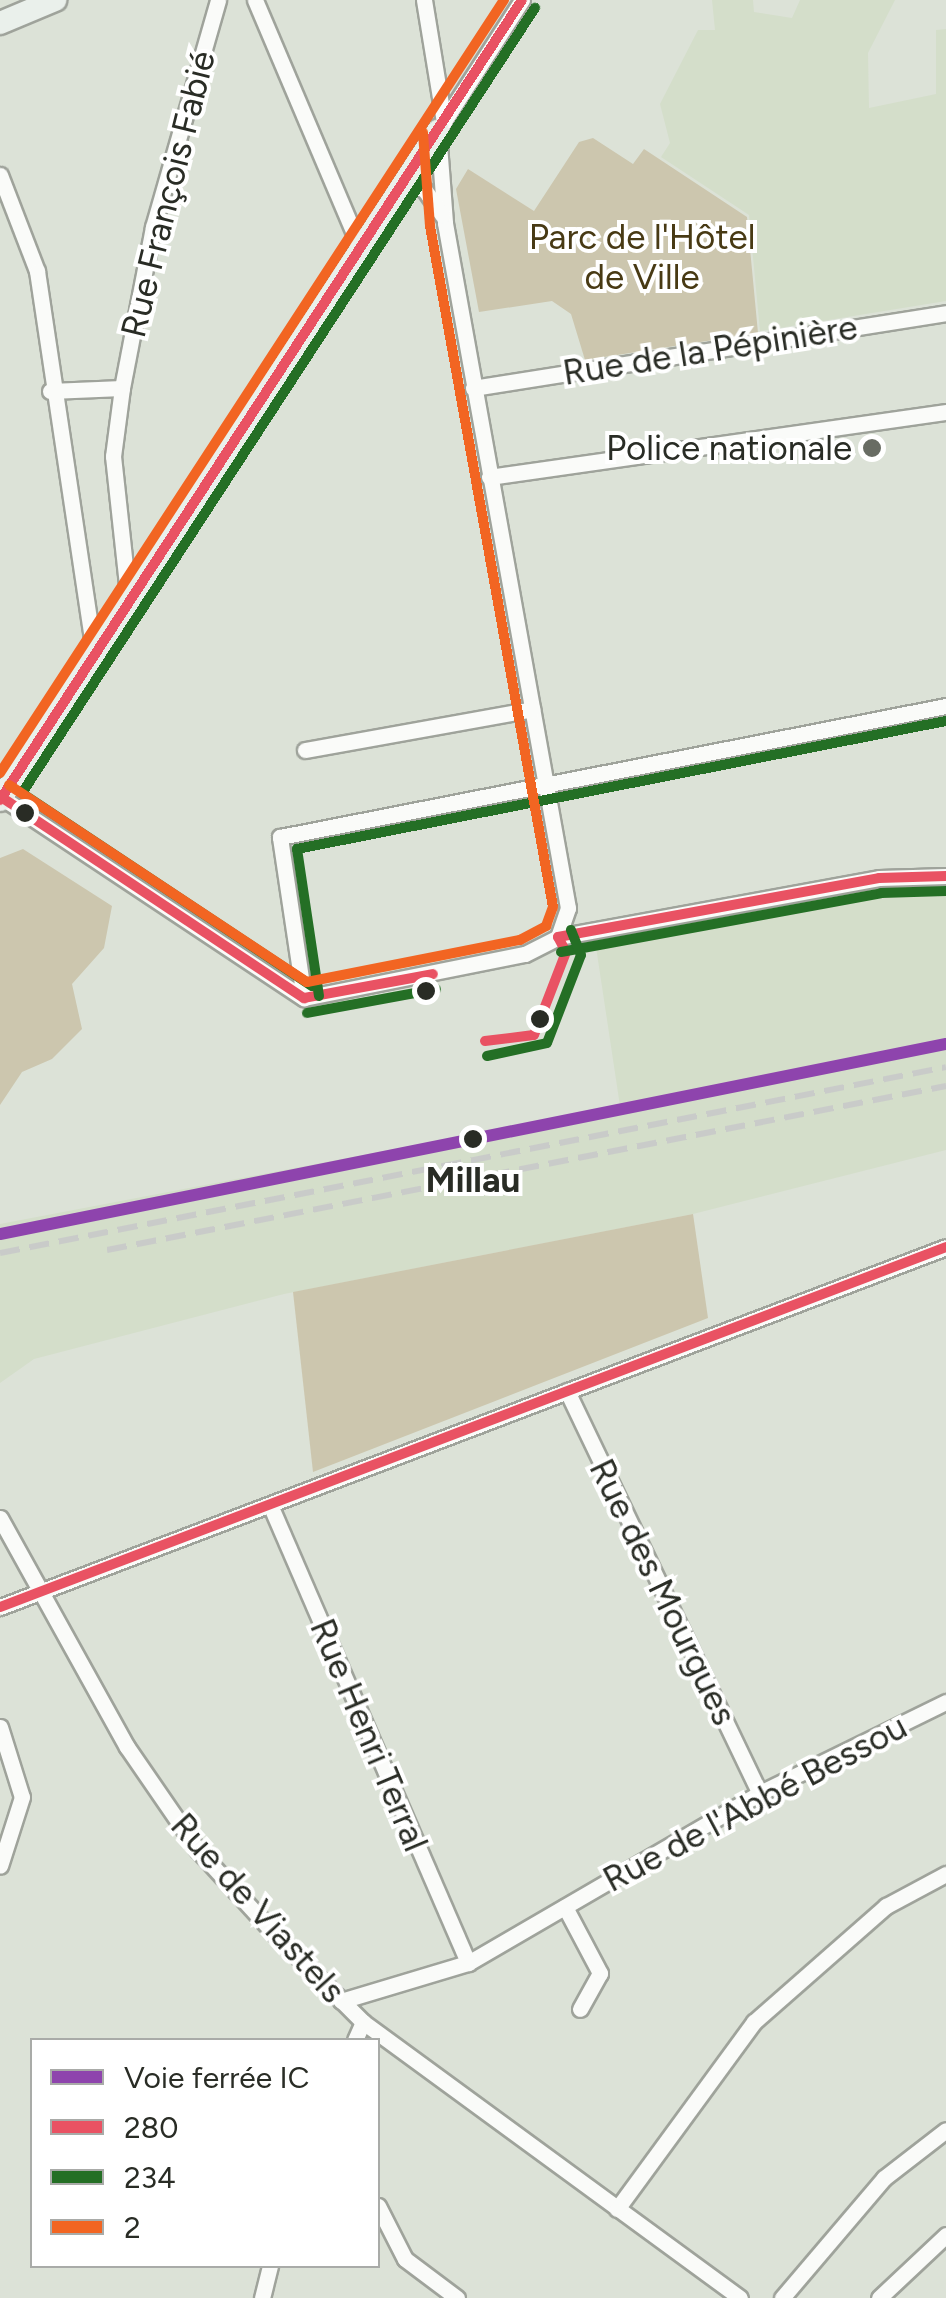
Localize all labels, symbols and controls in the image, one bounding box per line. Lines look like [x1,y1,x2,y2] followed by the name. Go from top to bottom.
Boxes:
[112,46,224,342] street label: Rue François Fabié
[529,216,755,298] park label: Parc de l'Hôtel de Ville
[560,306,860,394] street label: Rue de la Pépinière
[606,427,852,469] place label: Police nationale
[861,437,883,459] marker: Police nationale
[15,803,35,823] unlabelled marker
[416,981,436,1001] unlabelled marker
[530,1009,550,1029] unlabelled marker
[458,1124,488,1154] marker: Millau
[426,1159,520,1201] place label: Millau
[580,1452,746,1732] street label: Rue des Mourgues
[301,1613,437,1857] street label: Rue Henri Terral
[596,1705,914,1901] street label: Rue de l'Abbé Bessou
[162,1805,354,2011] street label: Rue de Viastels
[30,2038,380,2268] legend
[124,2059,309,2096] text: Voie ferrée IC
[124,2109,178,2146] text: 280
[124,2159,176,2196] text: 234
[124,2209,141,2246] text: 2

